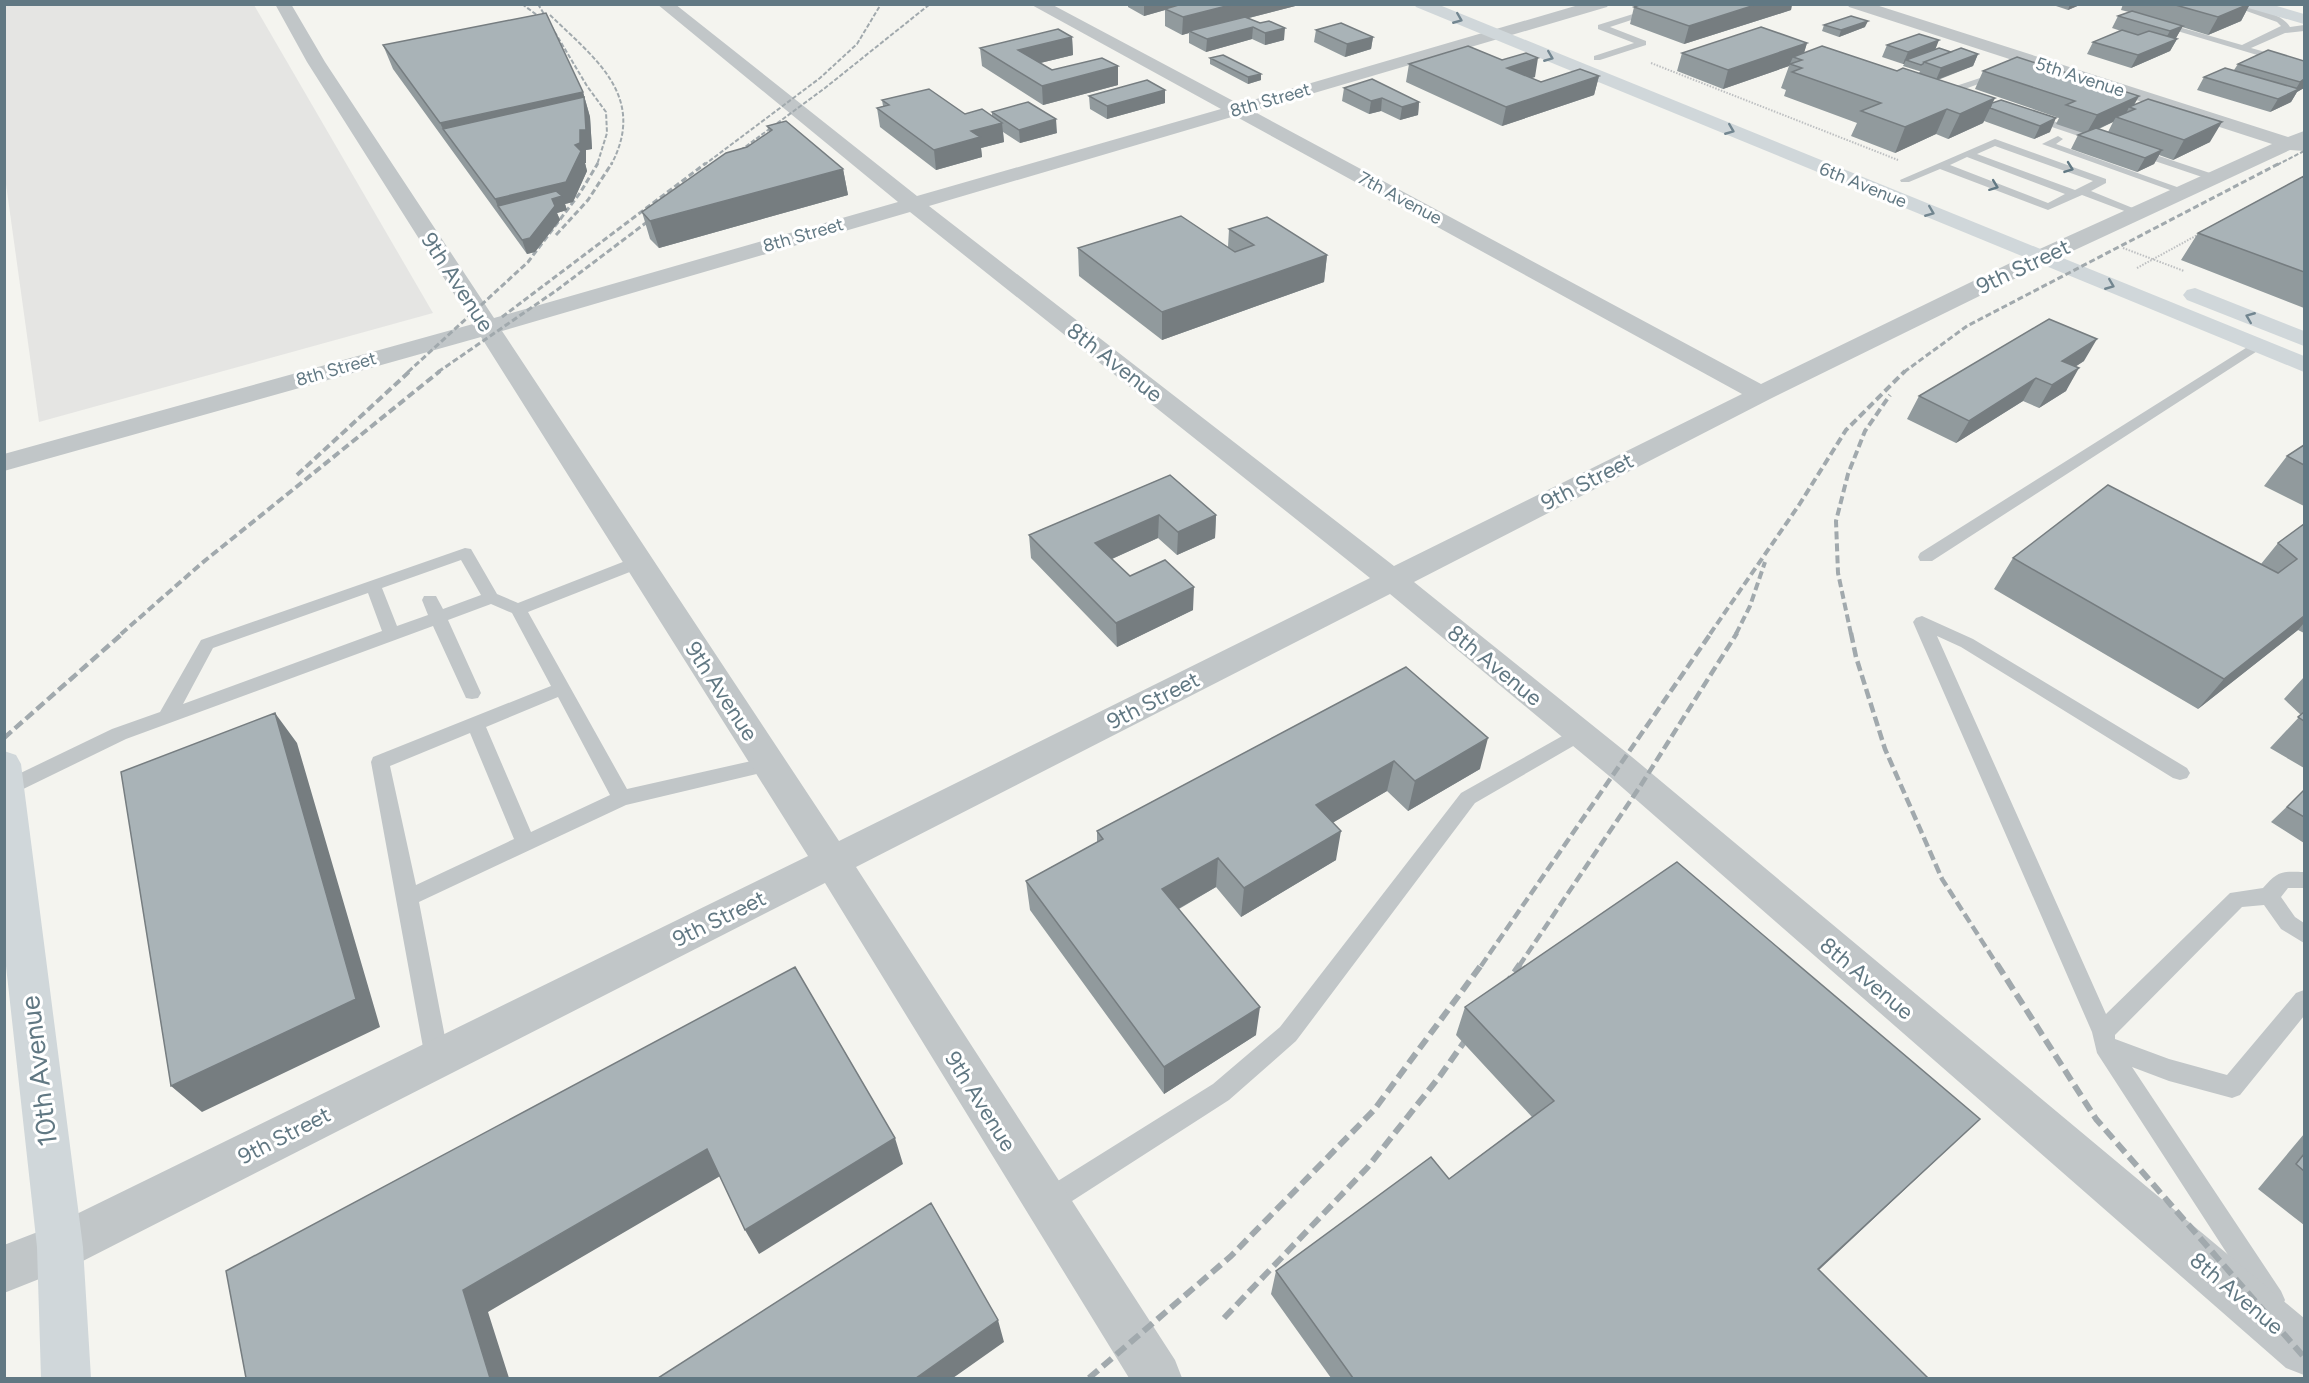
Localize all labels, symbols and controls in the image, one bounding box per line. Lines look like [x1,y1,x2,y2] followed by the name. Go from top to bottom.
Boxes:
[1452,12,1463,24] one-way arrow
[1543,49,1554,62] one-way arrow
[2033,52,2128,102] street label: 5th Avenue
[1227,78,1313,122] street label: 8th Street
[1723,123,1734,135] one-way arrow
[1816,158,1910,213] street label: 6th Avenue
[2063,161,2073,174] one-way arrow
[1354,167,1446,229] street label: 7th Avenue
[1988,179,1999,191] one-way arrow
[1923,205,1934,217] one-way arrow
[760,213,846,257] street label: 8th Street
[416,228,500,337] street label: 9th Avenue
[1972,233,2074,300] street label: 9th Street
[2105,278,2115,291] one-way arrow
[2245,312,2256,325] one-way arrow
[1061,317,1168,408] street label: 8th Avenue
[293,347,379,391] street label: 8th Street
[1537,447,1638,516] street label: 9th Street
[1442,619,1547,712] street label: 8th Avenue
[680,637,764,746] street label: 9th Avenue
[1103,666,1204,735] street label: 9th Street
[668,884,770,953] street label: 9th Street
[1814,931,1919,1025] street label: 8th Avenue
[13,994,64,1148] street label: 10th Avenue
[939,1046,1022,1156] street label: 9th Avenue
[234,1101,335,1170] street label: 9th Street
[2184,1246,2289,1340] street label: 8th Avenue

